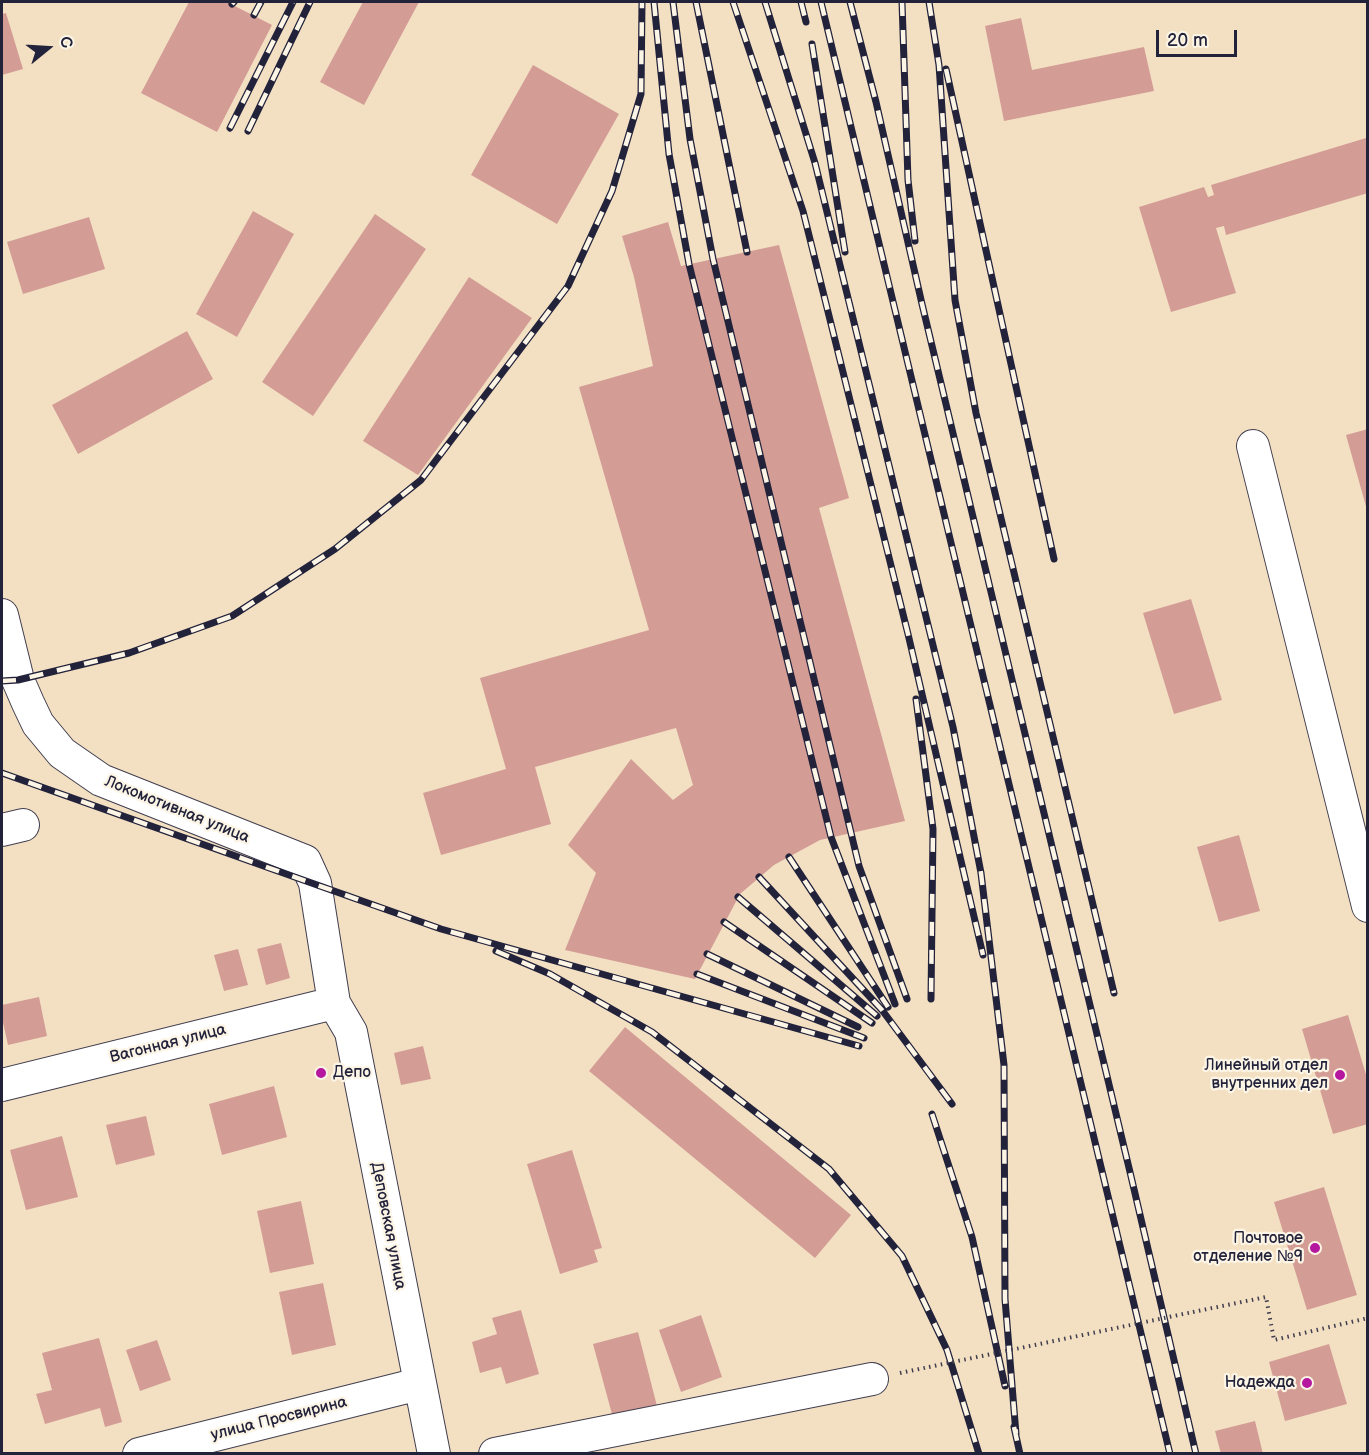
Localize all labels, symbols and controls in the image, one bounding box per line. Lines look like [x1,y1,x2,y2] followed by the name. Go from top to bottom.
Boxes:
[18,18,78,78] north arrow
[1159,18,1240,56] scale bar
[1167,30,1208,51] text: 20 m
[55,34,76,51] text: С
[102,772,252,848] street label: Локомотивная улица
[108,1020,228,1068] street label: Вагонная улица
[1205,1056,1328,1094] place label: Линейный отдел внутренних дел
[333,1063,371,1083] place label: Депо
[314,1066,328,1080] marker: Депо
[1333,1068,1347,1082] marker: Линейный отдел внутренних дел
[366,1161,410,1291] street label: Деповская улица
[1193,1229,1303,1267] place label: Почтовое отделение №9
[1308,1241,1322,1255] marker: Почтовое отделение №9
[1225,1373,1295,1393] place label: Надежда
[1300,1376,1314,1390] marker: Надежда
[209,1393,349,1445] street label: улица Просвирина

